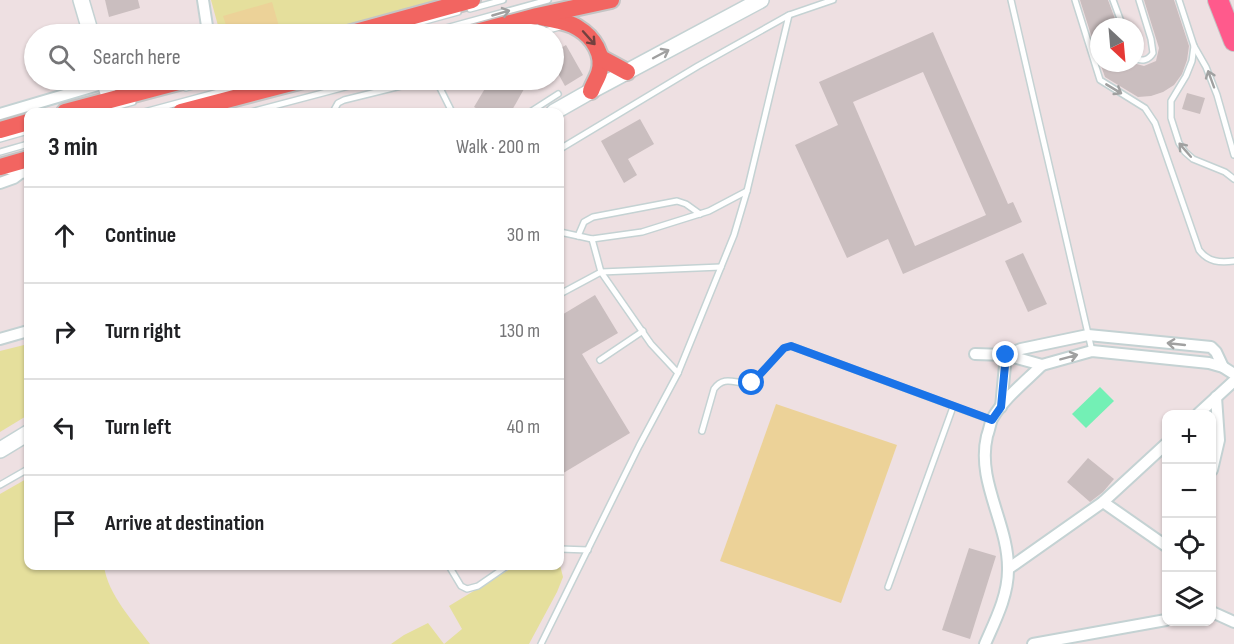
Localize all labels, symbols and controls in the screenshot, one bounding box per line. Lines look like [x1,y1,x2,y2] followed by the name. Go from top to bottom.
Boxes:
[491,7,510,18] one-way arrow
[1090,18,1144,72] north arrow
[24,24,564,90] search box
[582,30,596,45] one-way arrow
[45,41,78,74] icon: search
[93,44,180,71] text: Search here
[652,48,669,60] one-way arrow
[1204,71,1215,89] one-way arrow
[1105,84,1122,96] one-way arrow
[48,132,98,163] text: 3 min
[456,135,540,159] text: Walk · 200 m
[1178,143,1192,158] one-way arrow
[48,219,81,252] icon: ahead
[105,222,176,249] text: Continue
[507,223,540,247] text: 30 m
[48,315,81,348] icon: right
[105,318,181,345] text: Turn right
[500,319,540,343] text: 130 m
[1167,338,1187,349] one-way arrow
[992,341,1018,367] route end
[1059,351,1078,363] one-way arrow
[738,369,764,395] route start
[1162,410,1216,626] map controls
[1162,410,1216,464] button: +
[48,411,81,444] icon: left
[105,414,171,441] text: Turn left
[507,415,540,439] text: 40 m
[1162,464,1216,518] button: −
[48,507,81,540] icon: arrive
[105,510,264,537] text: Arrive at destination
[1162,518,1216,572] button: locate
[1162,572,1216,626] button: layers

